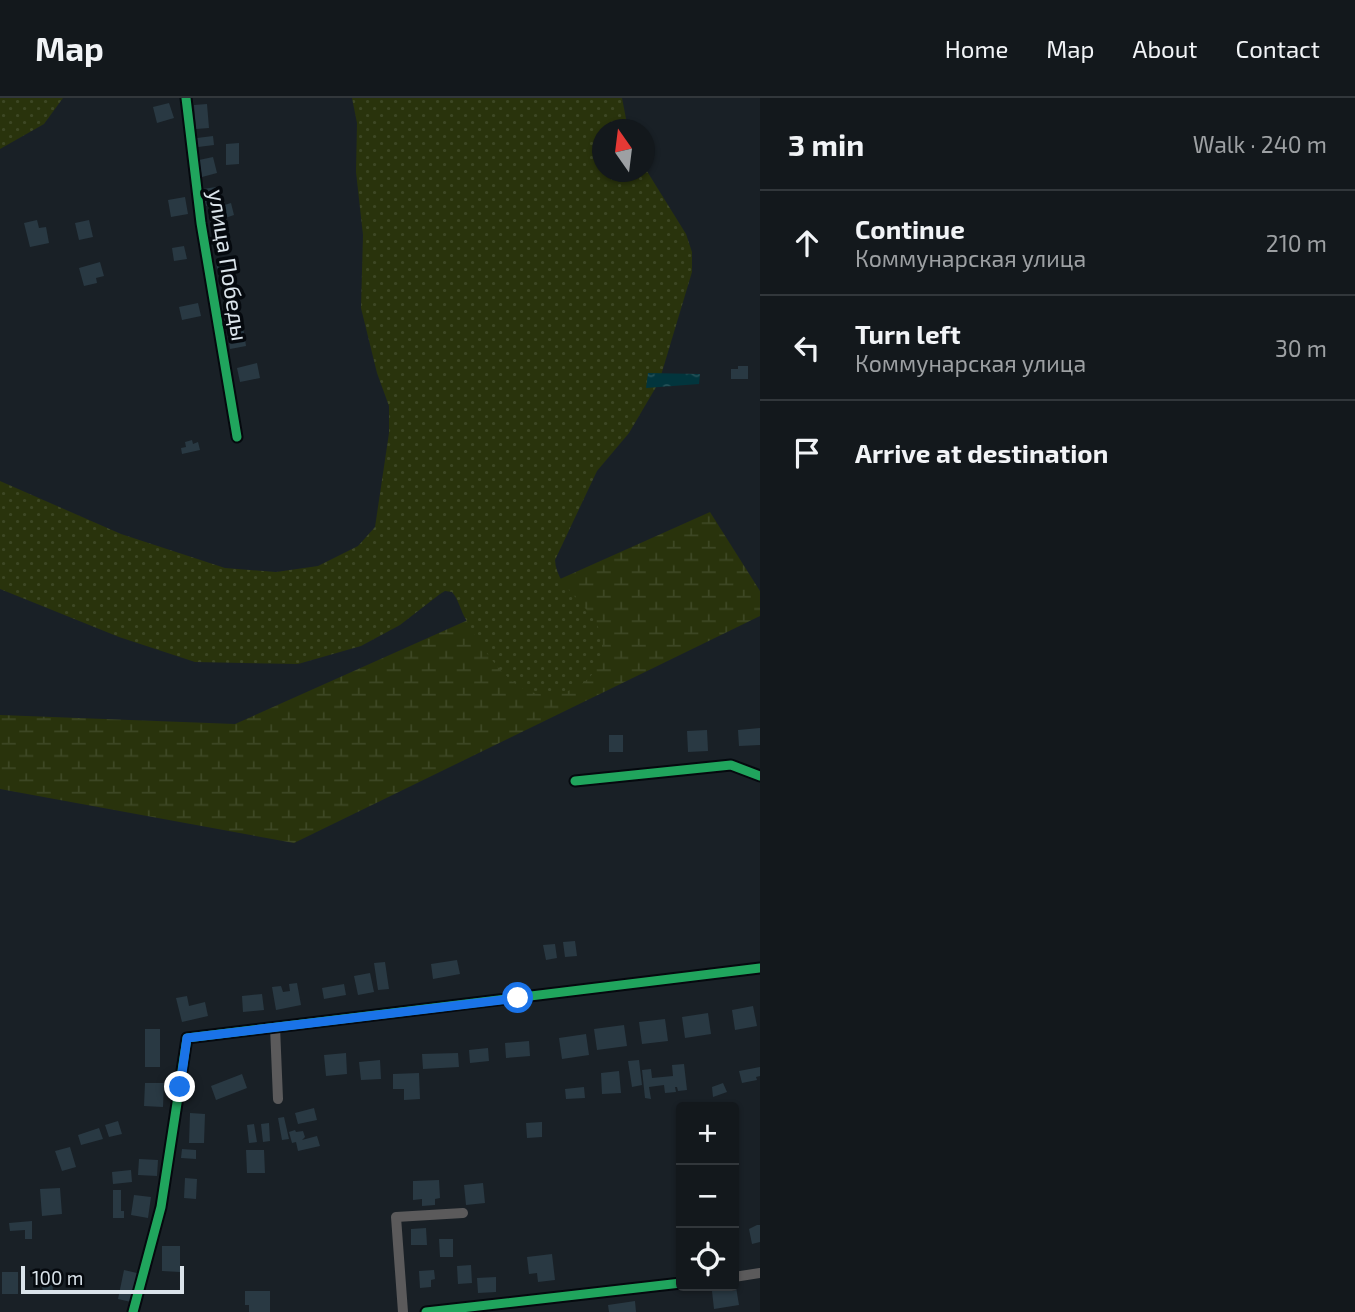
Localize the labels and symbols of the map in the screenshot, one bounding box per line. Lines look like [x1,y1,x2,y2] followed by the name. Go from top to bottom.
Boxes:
[592,119,655,182] north arrow
[202,187,255,343] street label: улица Победы
[502,982,533,1013] route start
[164,1071,195,1102] route end
[21,1263,184,1295] scale bar

